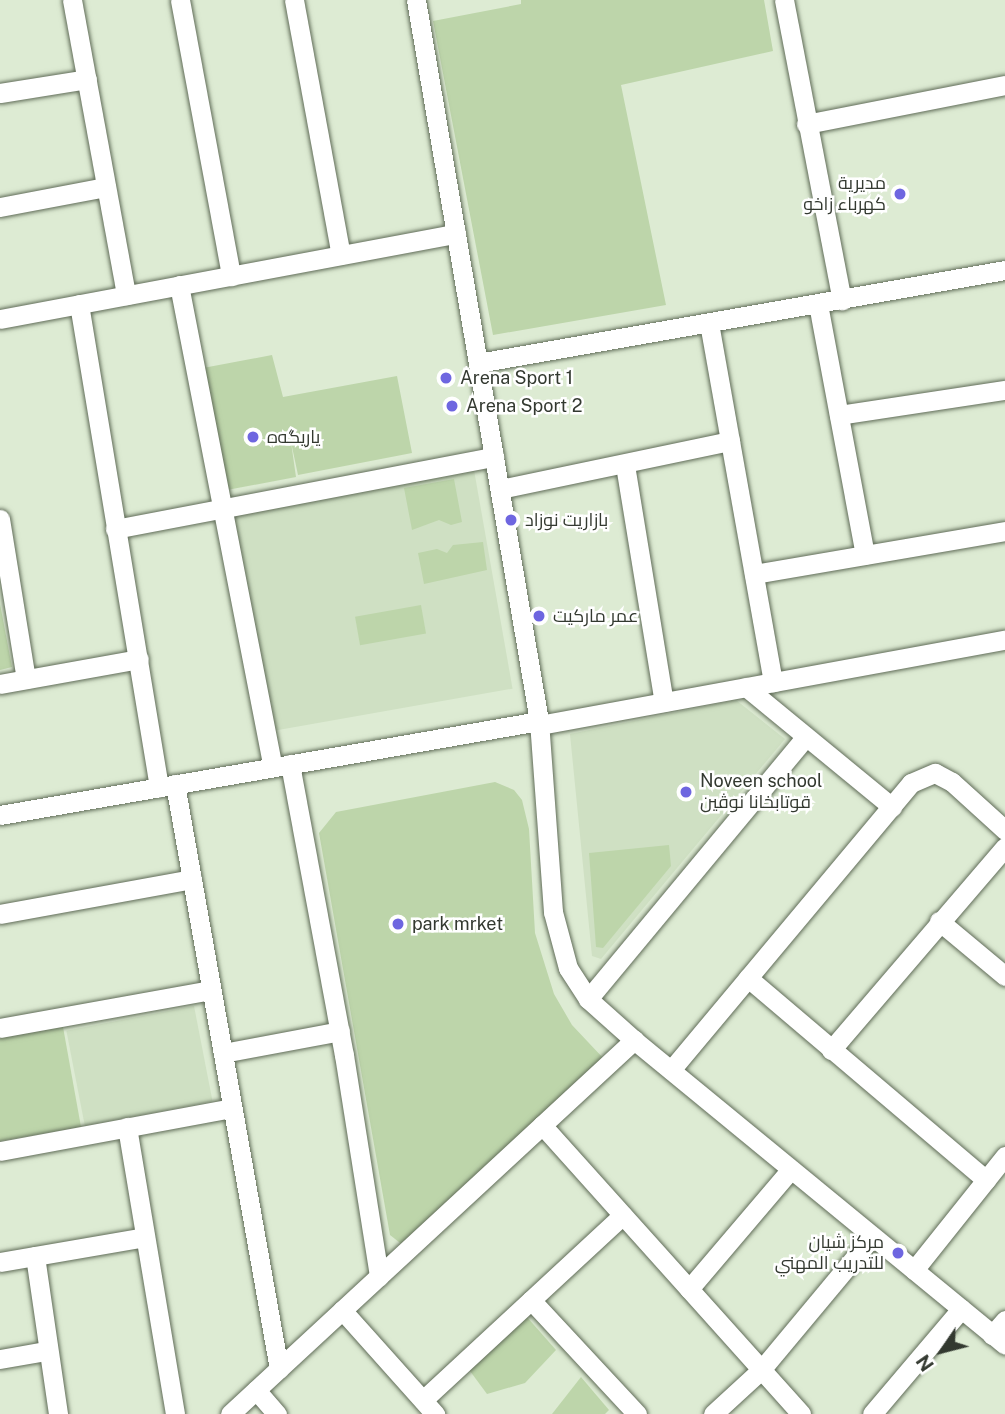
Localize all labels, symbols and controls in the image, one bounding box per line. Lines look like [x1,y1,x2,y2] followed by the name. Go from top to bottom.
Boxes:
[803,173,886,216] place label: مديرية كهرباء زاخو
[892,186,908,202] marker: مديرية كهرباء زاخو
[460,367,573,389] place label: Arena Sport 1
[438,370,454,386] marker: Arena Sport 1
[466,395,582,417] place label: Arena Sport 2
[444,398,460,414] marker: Arena Sport 2
[267,426,320,448] place label: یاریگه‌ه
[245,429,261,445] marker: یاریگه‌ه
[525,509,608,531] place label: بازاريت نوزاد
[503,512,519,528] marker: بازاريت نوزاد
[553,605,638,627] place label: عمر ماركيت
[531,608,547,624] marker: عمر ماركيت
[700,771,822,814] place label: Noveen school قوتابخانا نوڤين
[678,784,694,800] marker: Noveen school قوتابخانا نوڤين
[412,913,503,935] place label: park mrket
[390,916,406,932] marker: park mrket
[775,1232,884,1274] place label: مركز شيان للتدريب المهني
[890,1245,906,1261] marker: مركز شيان للتدريب المهني
[907,1316,977,1386] north arrow
[912,1351,938,1375] text: N

